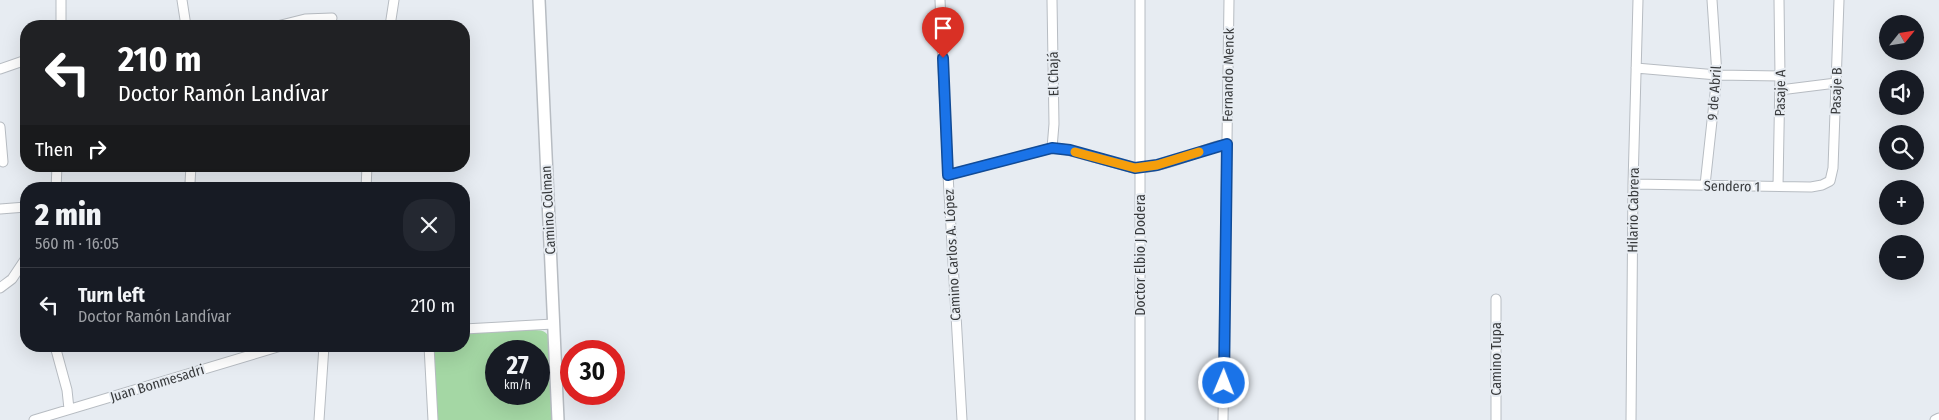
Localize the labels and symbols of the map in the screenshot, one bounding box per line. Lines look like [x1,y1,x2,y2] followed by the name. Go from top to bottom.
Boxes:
[922,7,964,58] pin
[1879,15,1924,60] north arrow
[1219,27,1238,122] street label: Fernando Menck
[1045,51,1062,97] street label: El Chajá
[1704,65,1725,121] street label: 9 de Abril
[1827,67,1846,115] street label: Pasaje B
[1772,69,1789,117] street label: Pasaje A
[538,165,559,255] street label: Camino Colman
[1624,167,1643,253] street label: Hilario Cabrera
[1704,178,1760,195] street label: Sendero 1
[941,188,964,321] street label: Camino Carlos A. López
[1132,194,1149,316] street label: Doctor Elbio J Dodera
[1488,322,1505,396] street label: Camino Tupa
[560,340,625,405] speed limit sign: 30
[1197,356,1249,408] position arrow
[108,361,206,406] street label: Juan Bonmesadri

